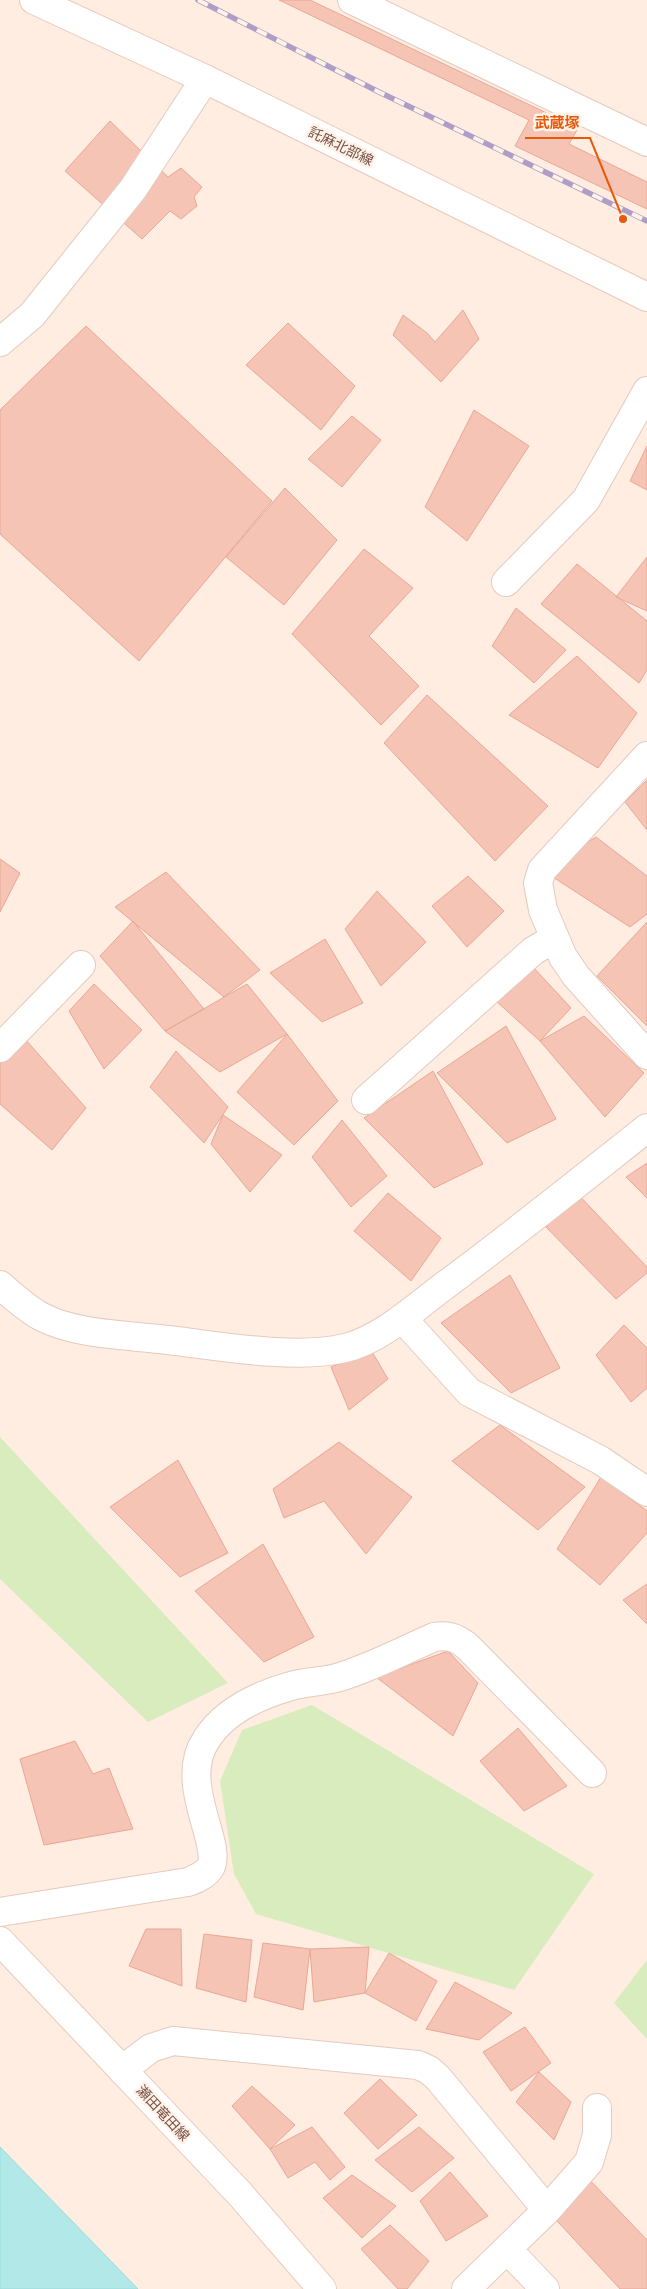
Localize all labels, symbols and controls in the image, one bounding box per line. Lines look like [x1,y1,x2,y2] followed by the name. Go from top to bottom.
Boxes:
[525,108,590,138] callout: 武蔵塚
[534,113,580,132] text: 武蔵塚
[306,123,376,169] street label: 託麻北部線
[133,2081,193,2145] street label: 瀬田竜田線

